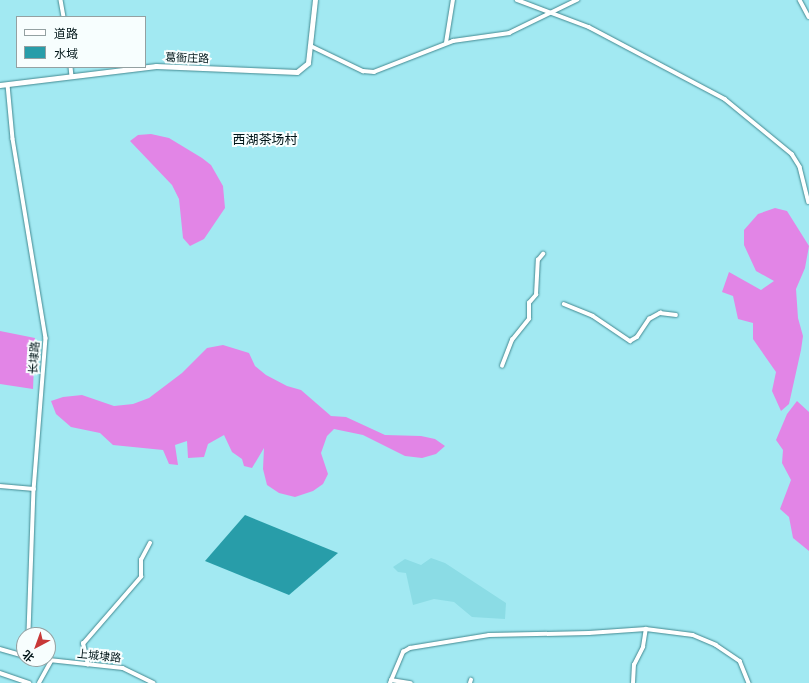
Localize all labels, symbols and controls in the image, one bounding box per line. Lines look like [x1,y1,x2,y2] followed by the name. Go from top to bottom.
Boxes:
[16,16,146,68] legend
[54,27,78,41] text: 道路
[54,47,78,61] text: 水域
[165,52,209,66] street label: 葛衙庄路
[233,132,297,148] district label: 西湖茶场村
[27,341,43,375] street label: 长埭路
[16,627,56,667] north arrow
[20,647,37,664] text: 北
[76,648,122,666] street label: 上城埭路

